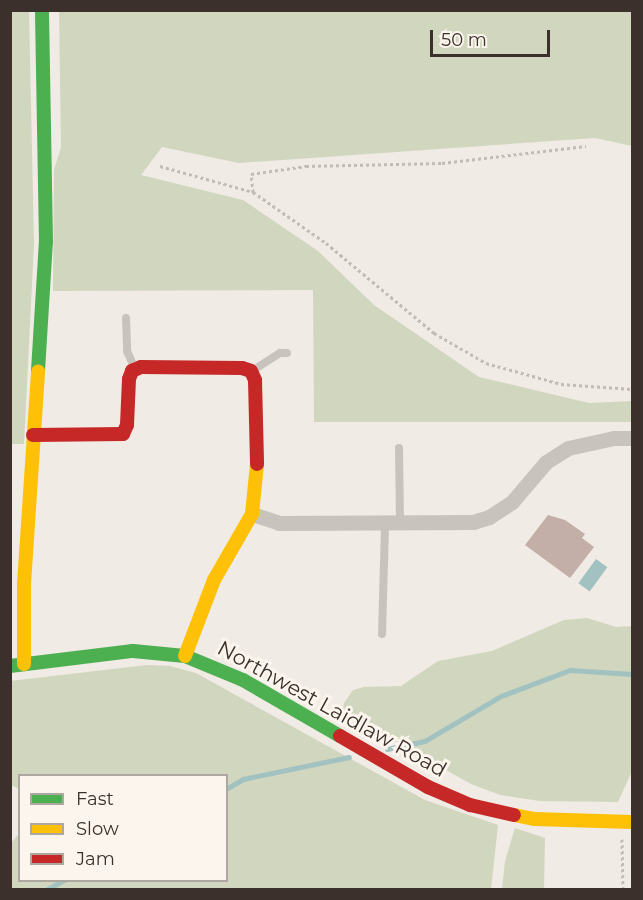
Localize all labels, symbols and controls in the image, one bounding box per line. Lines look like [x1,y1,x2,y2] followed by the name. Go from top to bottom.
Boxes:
[433,18,553,56] scale bar
[441,29,487,51] text: 50 m
[213,635,451,783] street label: Northwest Laidlaw Road
[18,774,228,882] legend
[76,788,114,810] text: Fast
[76,818,119,840] text: Slow
[76,848,115,870] text: Jam

